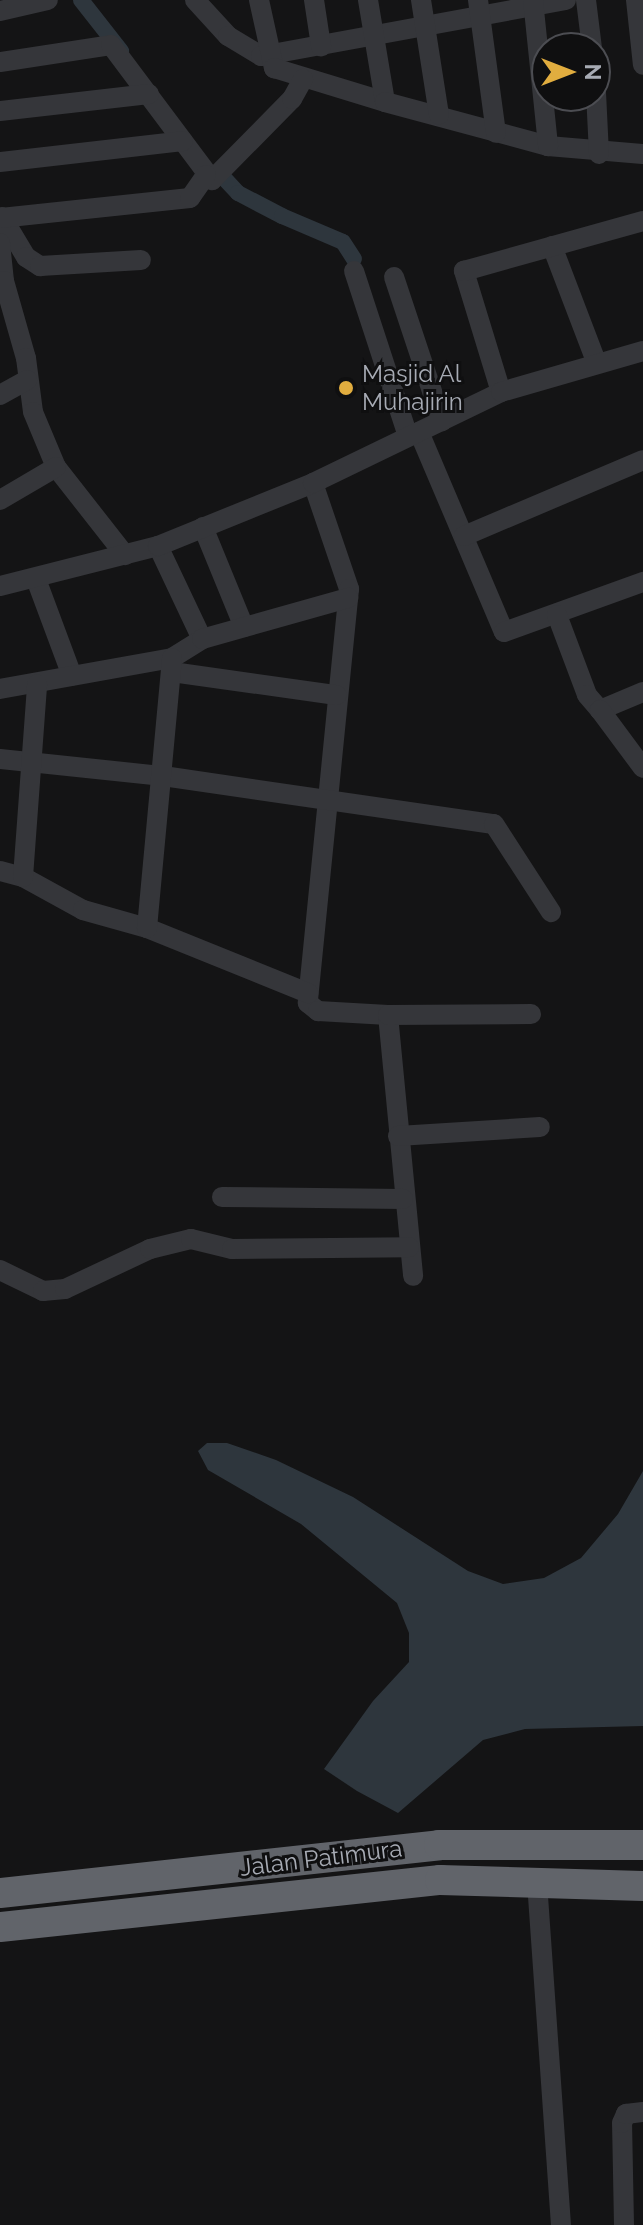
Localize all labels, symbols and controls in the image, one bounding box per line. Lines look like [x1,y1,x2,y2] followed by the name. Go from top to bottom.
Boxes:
[531,32,611,112] north arrow
[580,64,606,80] text: N
[362,360,463,416] place label: Masjid Al Muhajirin
[337,379,355,397] marker: Masjid Al Muhajirin
[238,1834,404,1882] street label: Jalan Patimura

